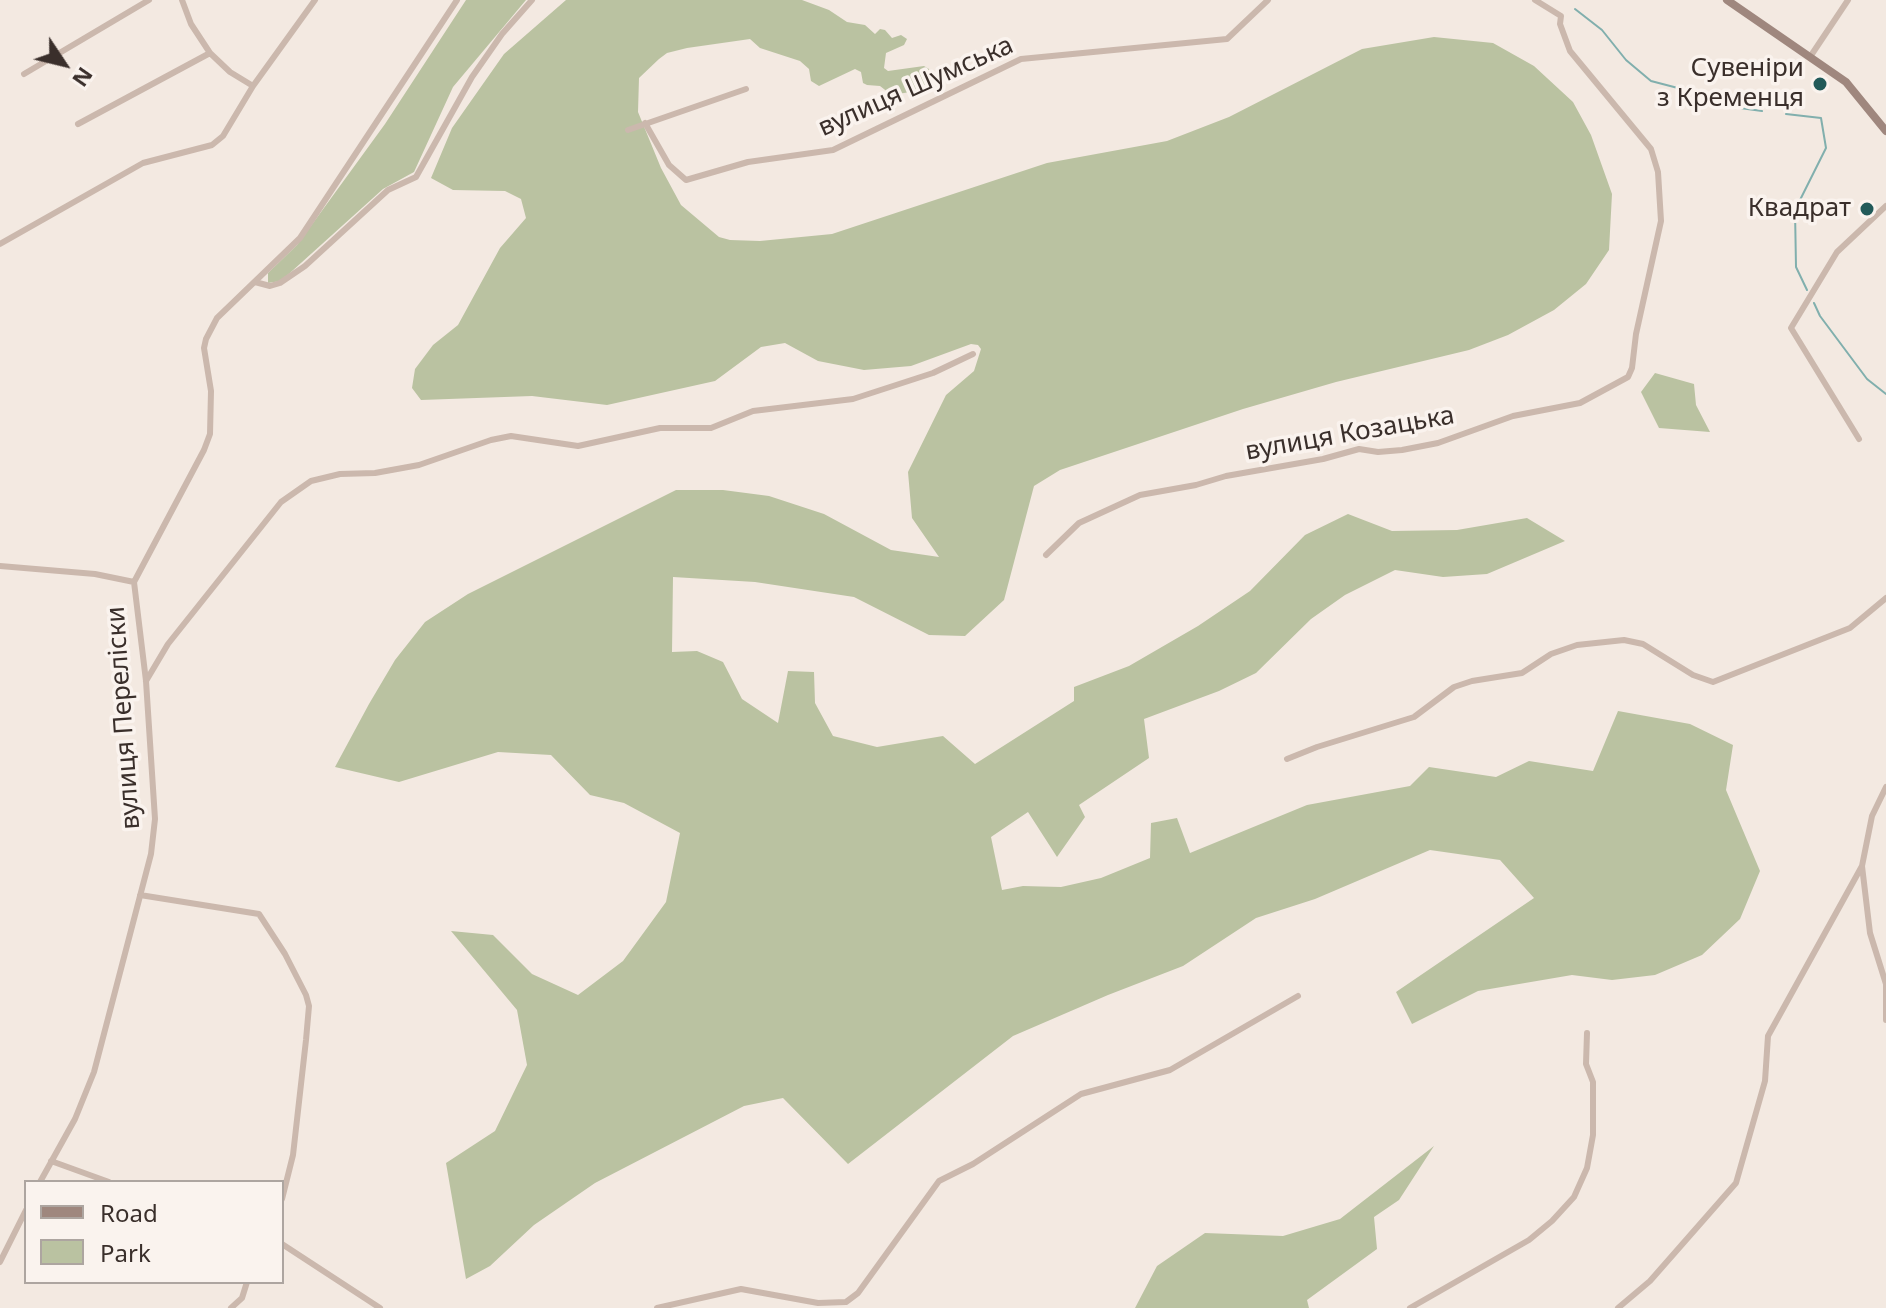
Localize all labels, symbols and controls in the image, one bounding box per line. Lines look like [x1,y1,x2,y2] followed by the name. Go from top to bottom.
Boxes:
[24,24,104,104] north arrow
[814,30,1018,144] street label: вулиця Шумська
[1657,53,1804,114] place label: Сувеніри з Кременця
[66,62,101,94] text: N
[1811,75,1829,93] marker: Сувеніри з Кременця
[1748,193,1851,225] place label: Квадрат
[1858,200,1876,218] marker: Квадрат
[1243,400,1457,468] street label: вулиця Козацька
[101,605,147,831] street label: вулиця Переліски
[24,1180,284,1284] legend
[100,1196,158,1229] text: Road
[100,1236,151,1269] text: Park

